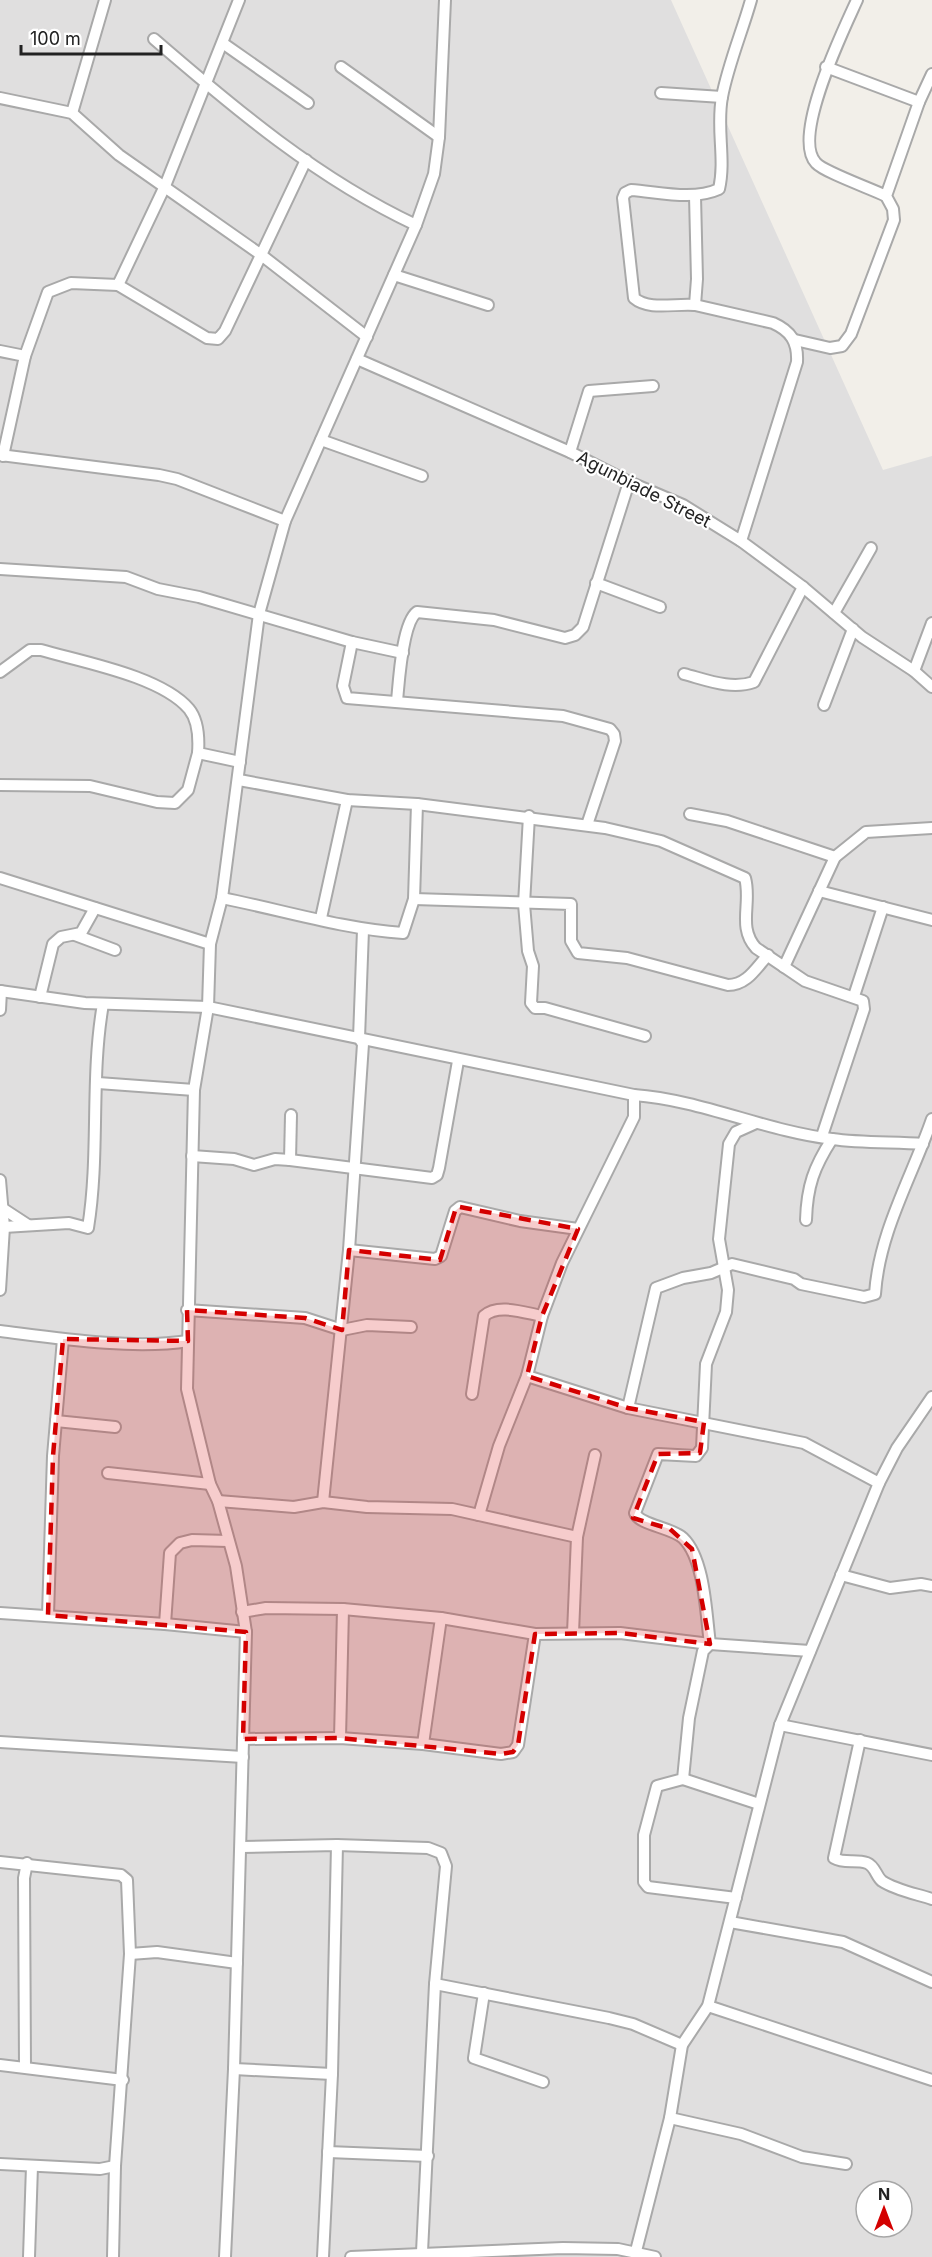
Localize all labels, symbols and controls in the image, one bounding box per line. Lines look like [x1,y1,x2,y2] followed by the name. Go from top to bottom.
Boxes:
[21,18,160,56] scale bar
[30,28,81,49] text: 100 m
[573,446,715,532] street label: Agunbiade Street
[854,2179,914,2239] north arrow
[878,2184,890,2204] text: N

